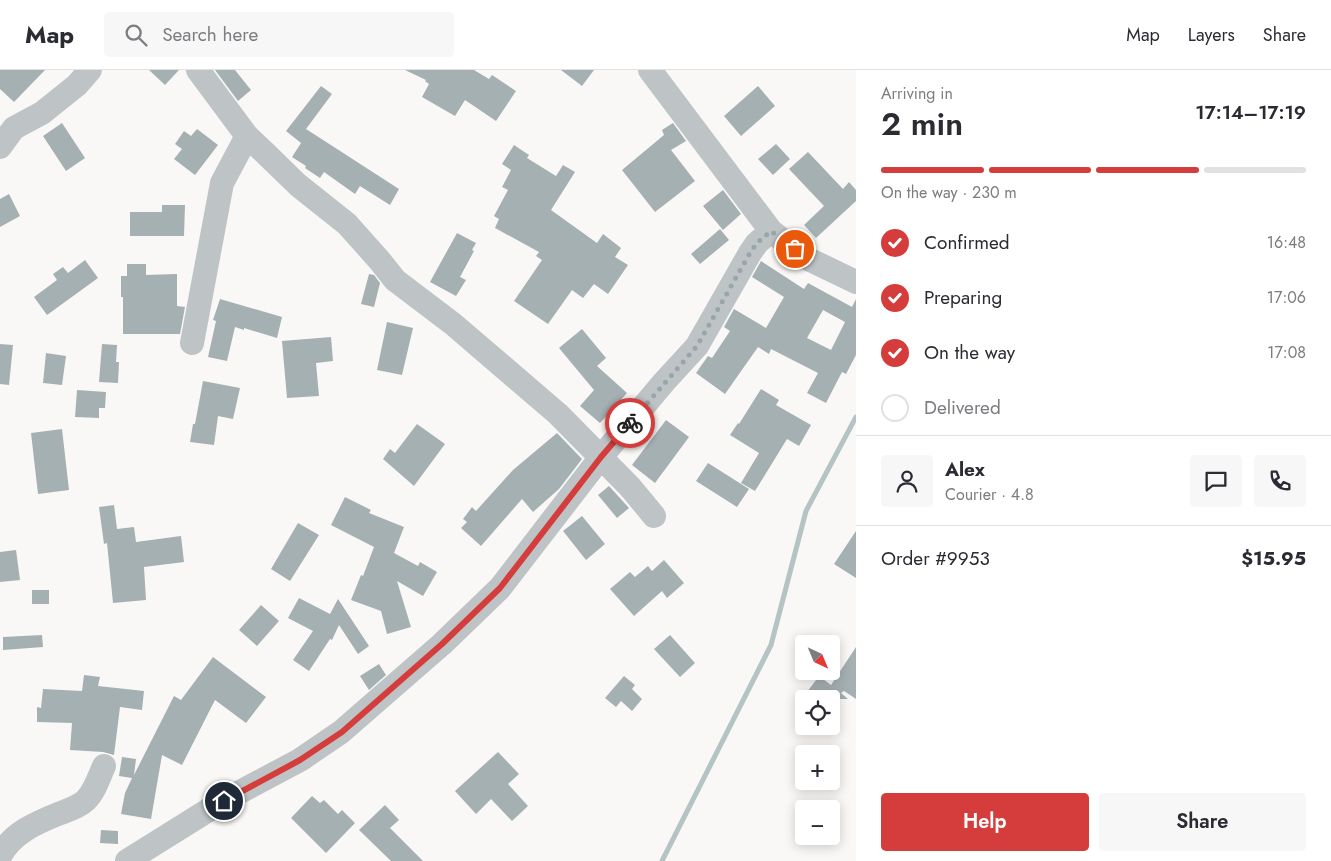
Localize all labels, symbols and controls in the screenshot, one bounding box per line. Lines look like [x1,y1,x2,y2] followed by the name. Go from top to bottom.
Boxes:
[104,12,454,57] search box
[25,17,74,52] text: Map
[122,21,150,49] icon: search
[162,21,258,48] text: Search here
[1126,22,1160,48] text: Map
[1188,22,1235,48] text: Layers
[1263,22,1306,48] text: Share
[881,82,953,105] text: Arriving in
[1195,99,1306,126] text: 17:14–17:19
[881,101,963,147] text: 2 min
[881,181,1017,204] text: On the way · 230 m
[774,228,816,270] pin
[881,229,909,257] icon: check
[924,229,1010,256] text: Confirmed
[1267,231,1306,254] text: 16:48
[781,235,809,263] icon: bag
[881,284,909,312] icon: check
[924,284,1002,311] text: Preparing
[1267,286,1306,309] text: 17:06
[881,339,909,367] icon: check
[924,339,1015,366] text: On the way
[1267,341,1306,364] text: 17:08
[924,394,1001,421] text: Delivered
[605,398,655,448] courier
[616,409,644,437] icon: bike
[881,455,933,507] button: person
[1190,455,1242,507] button: chat
[1254,455,1306,507] button: phone
[945,456,985,483] text: Alex
[945,483,1034,506] text: Courier · 4.8
[881,545,990,572] text: Order #9953
[1241,545,1306,572] text: $15.95
[795,635,840,680] north arrow
[795,635,840,845] map controls
[795,690,840,735] button: locate
[795,745,840,790] button: +
[203,780,245,822] pin
[210,787,238,815] icon: home
[881,793,1089,851] button: Help
[1099,793,1306,851] button: Share
[795,800,840,845] button: −

